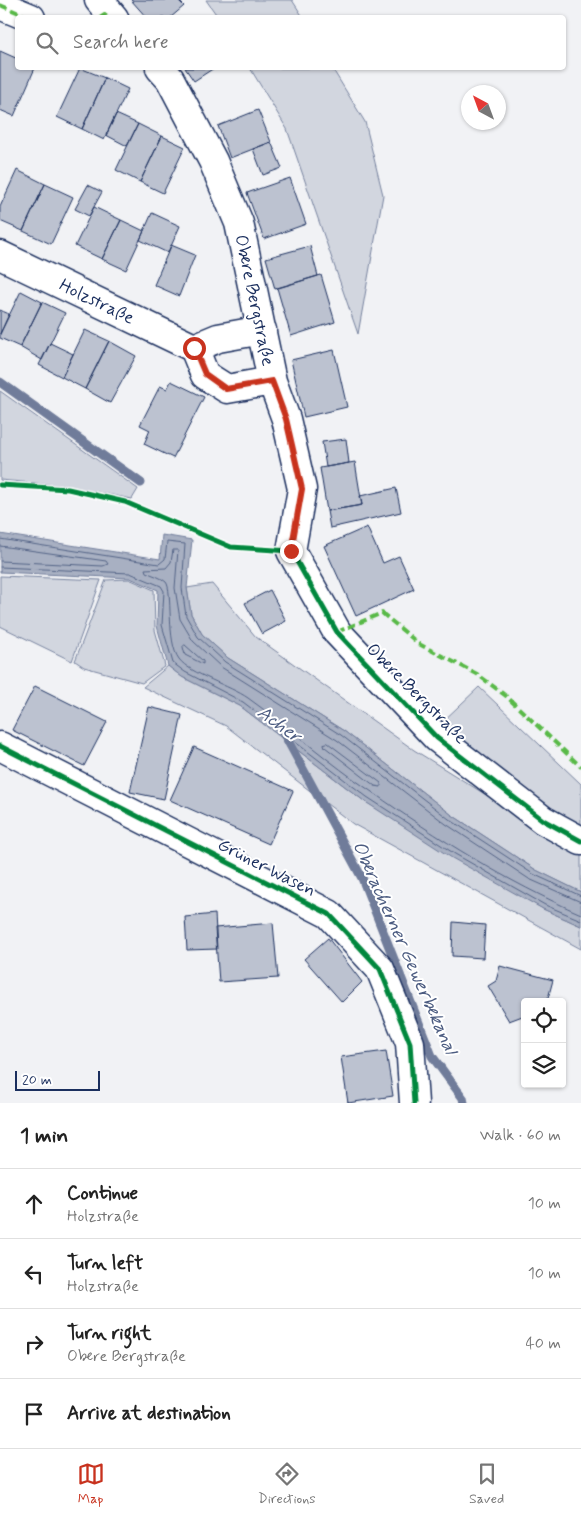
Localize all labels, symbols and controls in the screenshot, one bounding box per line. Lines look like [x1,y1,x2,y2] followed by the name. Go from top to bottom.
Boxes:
[15,15,566,70] search box
[33,29,61,57] icon: search
[73,30,169,55] text: Search here
[461,85,506,130] north arrow
[228,232,280,368] street label: Obere Bergstraße
[55,273,138,330] street label: Holzstraße
[183,337,206,360] route start
[280,540,303,563] route end
[361,638,472,750] street label: Obere Bergstraße
[252,700,308,750] water label: Acher
[213,833,320,903] street label: Grüner Wasen
[346,837,464,1061] water label: Oberacherner Gewerbekanal
[521,998,566,1088] map controls
[521,998,566,1043] button: locate
[521,1043,566,1088] button: layers
[15,1068,100,1091] scale bar
[22,1071,52,1089] text: 20 m
[20,1122,68,1150] text: 1 min
[480,1125,561,1146] text: Walk · 60 m
[67,1181,138,1206] text: Continue
[20,1190,48,1218] icon: ahead
[528,1193,561,1214] text: 10 m
[67,1206,139,1227] text: Holzstraße
[67,1251,143,1276] text: Turn left
[20,1260,48,1288] icon: left
[528,1263,561,1284] text: 10 m
[67,1276,139,1297] text: Holzstraße
[67,1321,151,1346] text: Turn right
[20,1330,48,1358] icon: right
[525,1333,561,1354] text: 40 m
[67,1346,186,1367] text: Obere Bergstraße
[20,1400,48,1428] icon: arrive
[67,1401,231,1426] text: Arrive at destination
[77,1460,105,1508] tab: Map
[258,1460,316,1508] tab: Directions
[469,1460,504,1508] tab: Saved

